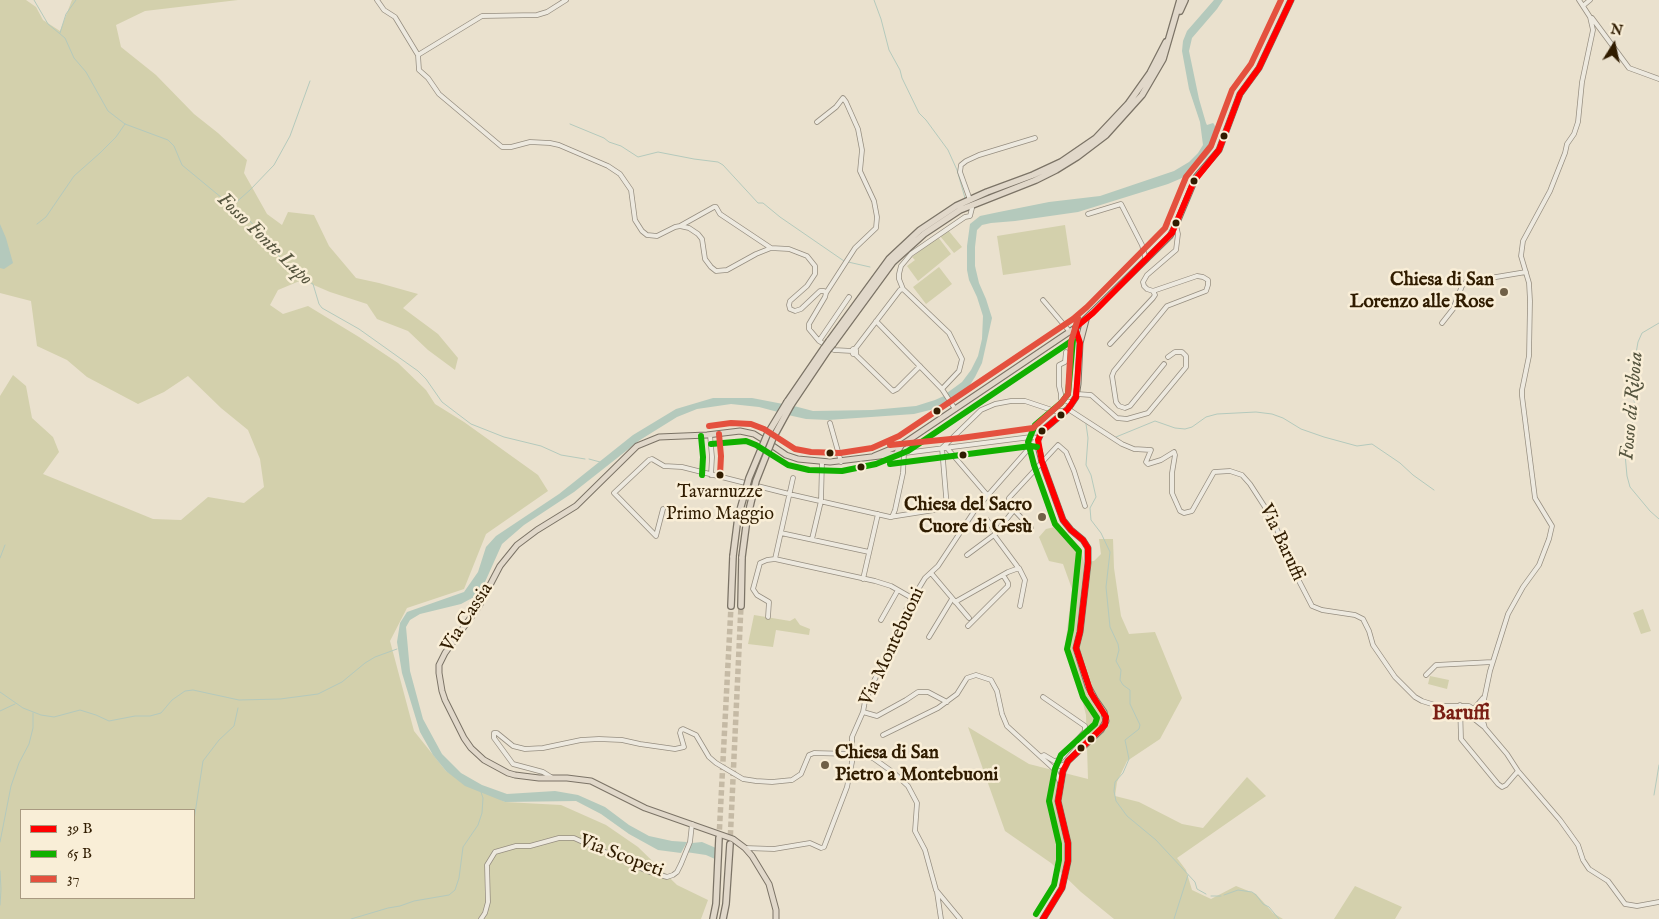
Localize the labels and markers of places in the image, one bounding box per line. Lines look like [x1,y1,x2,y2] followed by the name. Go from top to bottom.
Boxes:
[1219,131,1229,141] unlabelled marker
[1189,176,1199,186] unlabelled marker
[1171,218,1181,228] unlabelled marker
[1350,270,1494,314] place label: Chiesa di San Lorenzo alle Rose
[1498,286,1510,298] marker: Chiesa di San Lorenzo alle Rose
[932,406,942,416] unlabelled marker
[1056,410,1066,420] unlabelled marker
[1037,426,1047,436] unlabelled marker
[825,448,835,458] unlabelled marker
[958,450,968,460] unlabelled marker
[856,462,866,472] unlabelled marker
[715,470,725,480] marker: Tavarnuzze Primo Maggio
[666,482,774,524] place label: Tavarnuzze Primo Maggio
[904,495,1032,539] place label: Chiesa del Sacro Cuore di Gesù
[1036,511,1048,523] marker: Chiesa del Sacro Cuore di Gesù
[1086,734,1096,744] unlabelled marker
[835,743,998,787] place label: Chiesa di San Pietro a Montebuoni
[1076,743,1086,753] unlabelled marker
[819,759,831,771] marker: Chiesa di San Pietro a Montebuoni

